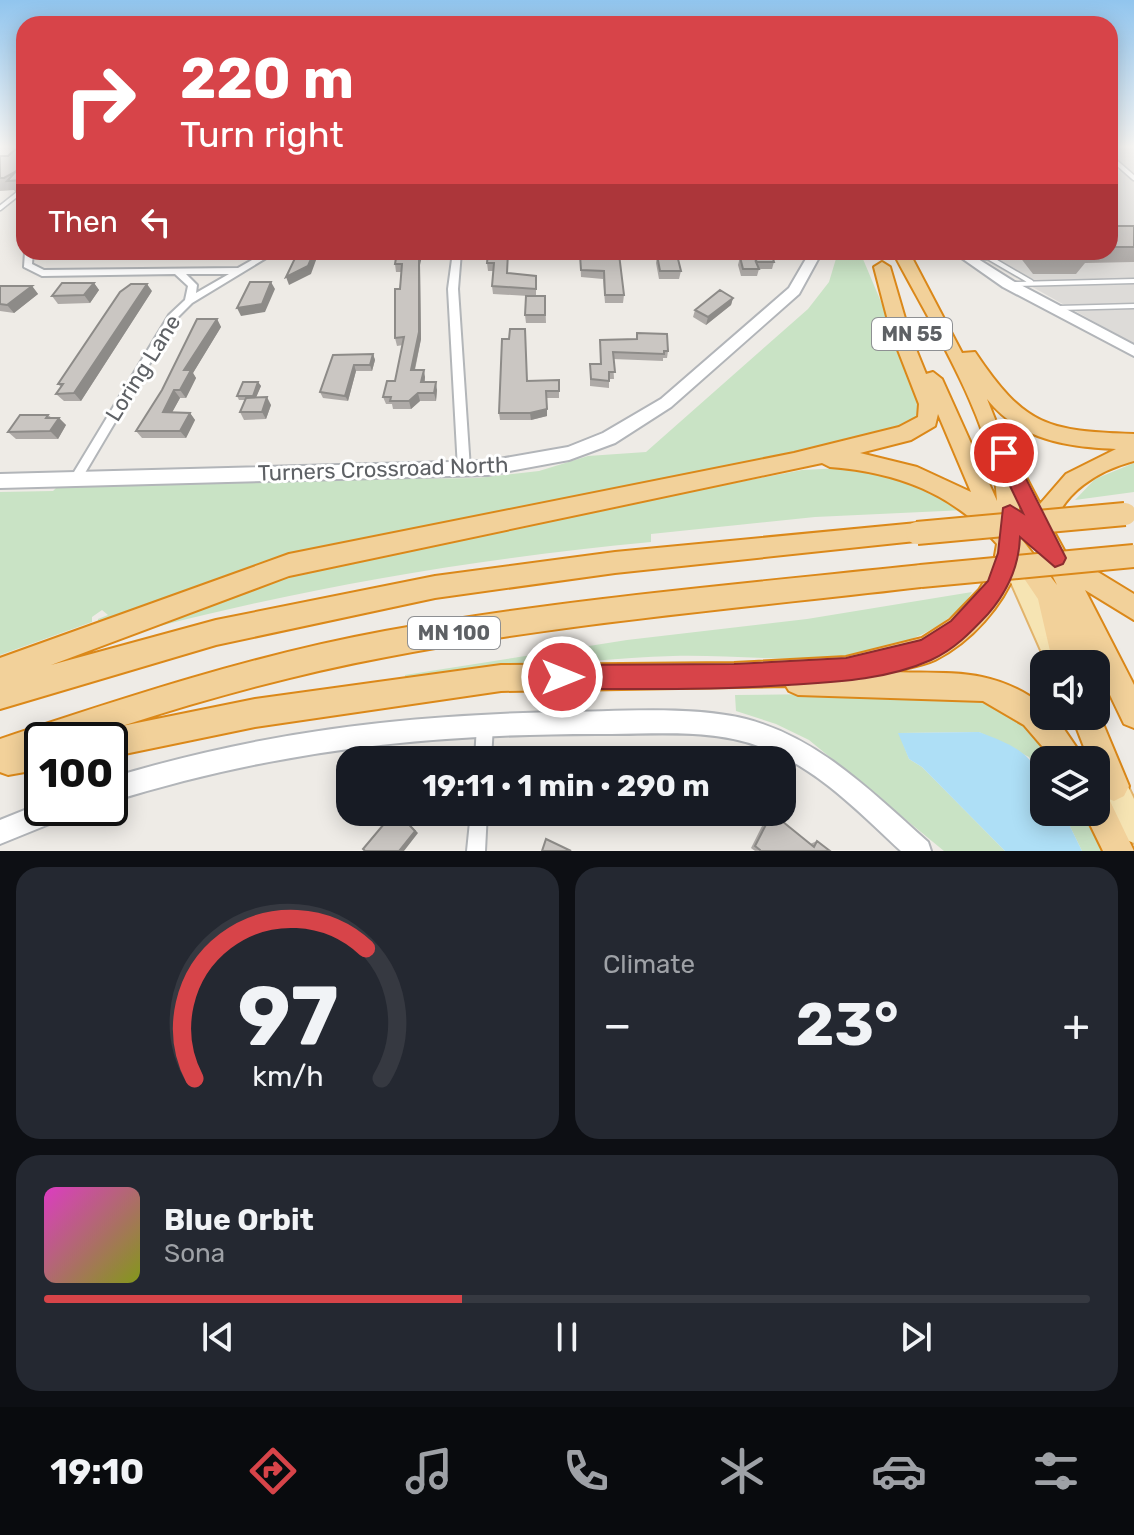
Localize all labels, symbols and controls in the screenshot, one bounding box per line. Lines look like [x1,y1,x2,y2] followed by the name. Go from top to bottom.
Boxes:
[180,46,354,112] text: 220 m
[48,48,152,152] icon: right
[180,113,344,156] text: Turn right
[134,200,178,244] icon: left
[48,204,118,240] text: Then
[100,310,186,426] street label: Loring Lane
[872,318,952,350] road number: MN 55
[970,419,1038,487] pin
[982,431,1026,475] icon: arrive
[257,451,509,487] street label: Turners Crossroad North
[408,617,500,649] road number: MN 100
[520,635,604,719] position arrow
[1030,650,1110,826] map controls
[1030,650,1110,730] button: sound
[24,722,128,826] speed limit sign: 100
[1030,746,1110,826] button: layers
[422,768,710,804] text: 19:11 · 1 min · 290 m
[603,949,695,980] text: Climate
[237,967,338,1066] text: 97
[795,989,899,1060] text: 23°
[603,999,632,1051] text: −
[1063,999,1090,1051] text: +
[252,1059,323,1093] text: km/h
[164,1202,314,1238] text: Blue Orbit
[164,1238,225,1269] text: Sona
[196,1315,240,1359] icon: previous
[545,1315,589,1359] icon: pause
[894,1315,938,1359] icon: next
[245,1443,301,1499] icon: directions
[401,1443,457,1499] icon: music
[558,1443,614,1499] icon: phone
[714,1443,770,1499] icon: climate
[871,1443,927,1499] icon: car
[1028,1443,1084,1499] icon: filters
[50,1450,144,1493] text: 19:10

